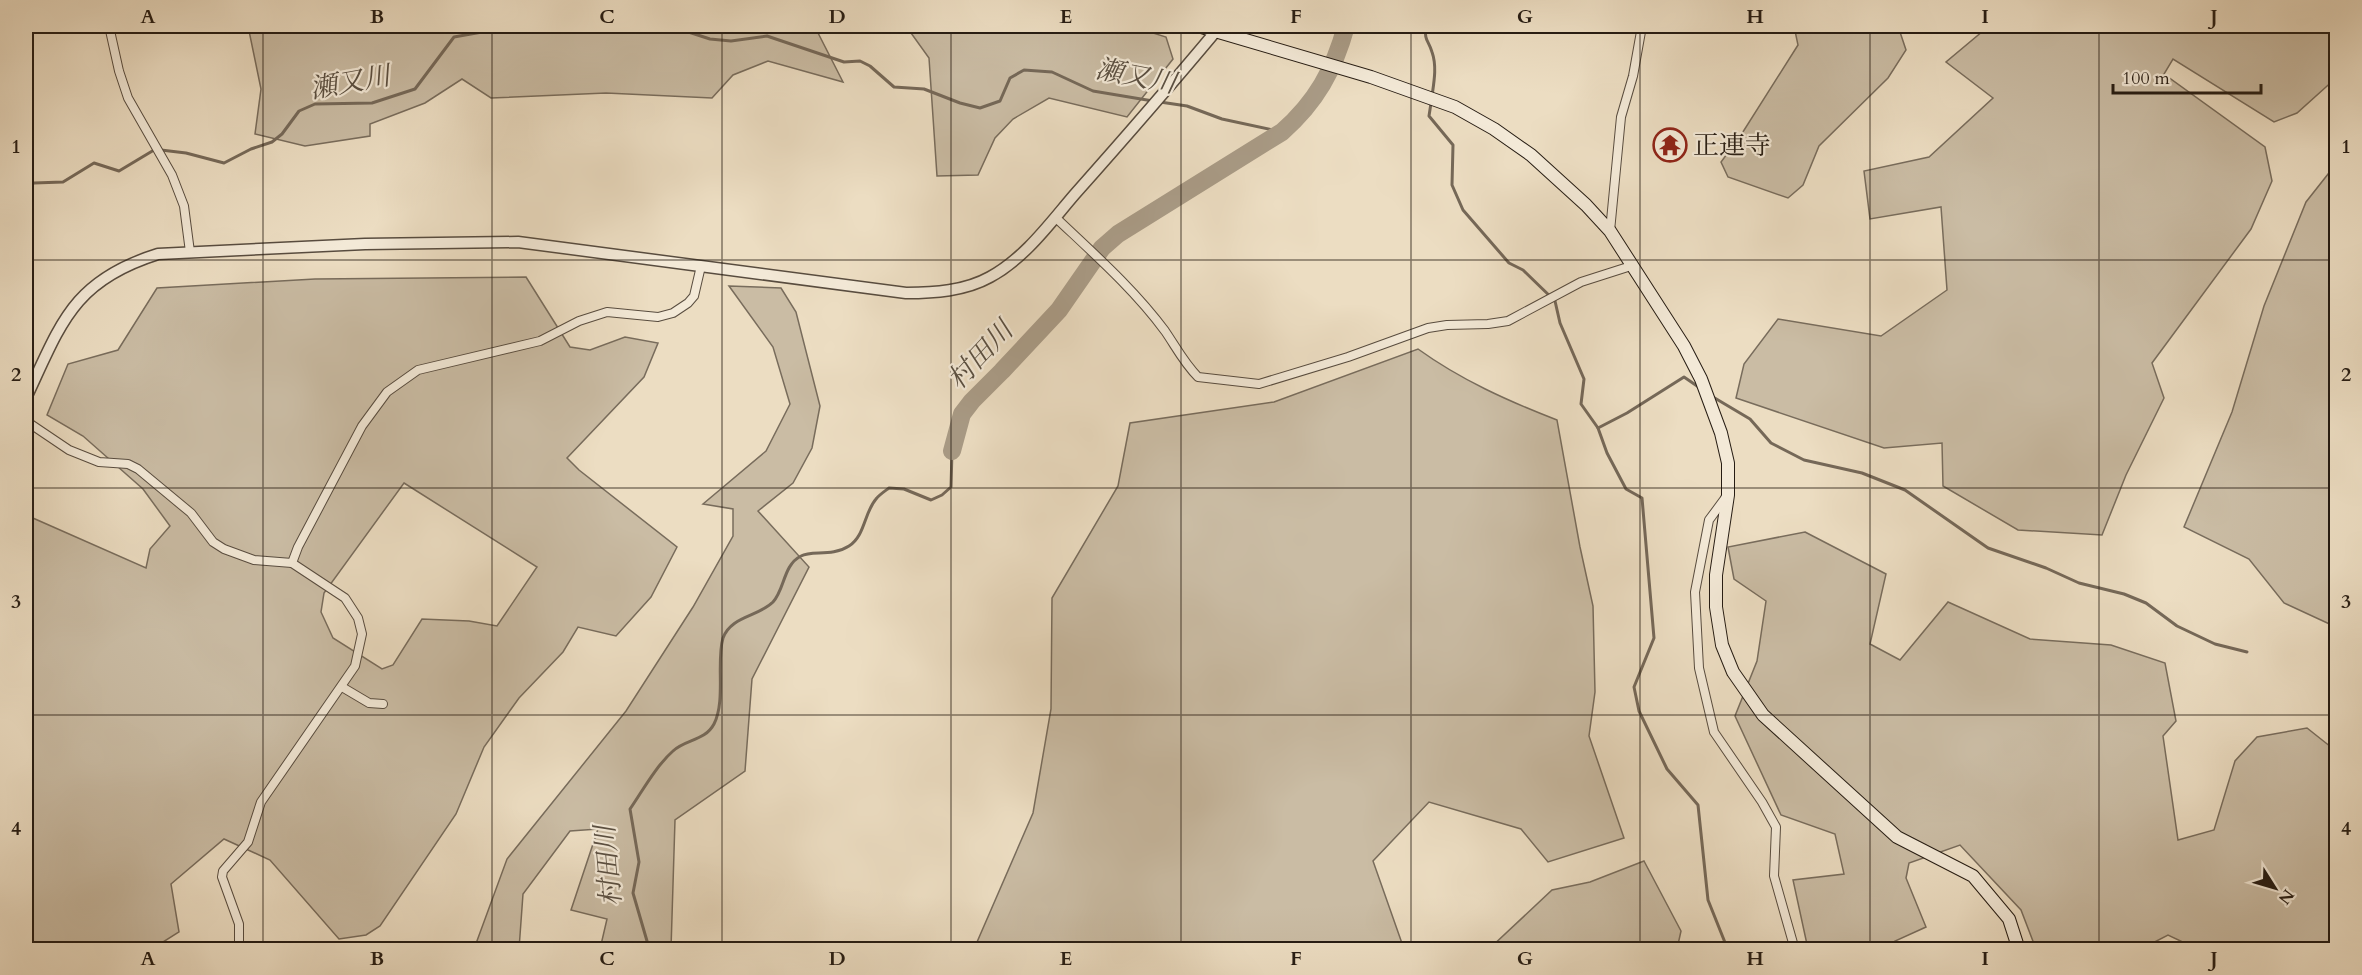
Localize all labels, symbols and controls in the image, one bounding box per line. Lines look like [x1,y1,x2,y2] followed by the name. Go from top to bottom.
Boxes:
[140,3,156,30] text: A
[370,3,384,30] text: B
[599,3,615,30] text: C
[828,3,846,30] text: D
[1060,3,1072,30] text: E
[1290,3,1302,30] text: F
[1517,3,1533,30] text: G
[1746,3,1764,30] text: H
[1981,3,1989,30] text: I
[2207,3,2218,30] text: J
[1093,51,1182,103] water label: 瀬又川
[307,57,396,108] water label: 瀬又川
[2113,57,2262,95] scale bar
[2122,66,2170,91] text: 100 m
[1652,127,1688,163] temple icon: 正連寺
[1693,128,1771,163] place label: 正連寺
[11,133,21,160] text: 1
[2341,133,2351,160] text: 1
[939,311,1024,398] water label: 村田川
[11,361,21,388] text: 2
[2341,361,2351,388] text: 2
[11,588,21,615] text: 3
[2341,588,2351,615] text: 3
[11,815,21,842] text: 4
[2341,815,2351,842] text: 4
[586,821,630,908] water label: 村田川
[2245,858,2305,918] north arrow
[2273,884,2299,909] text: N
[140,945,156,972] text: A
[370,945,384,972] text: B
[599,945,615,972] text: C
[828,945,846,972] text: D
[1060,945,1072,972] text: E
[1290,945,1302,972] text: F
[1517,945,1533,972] text: G
[1746,945,1764,972] text: H
[1981,945,1989,972] text: I
[2207,945,2218,972] text: J

